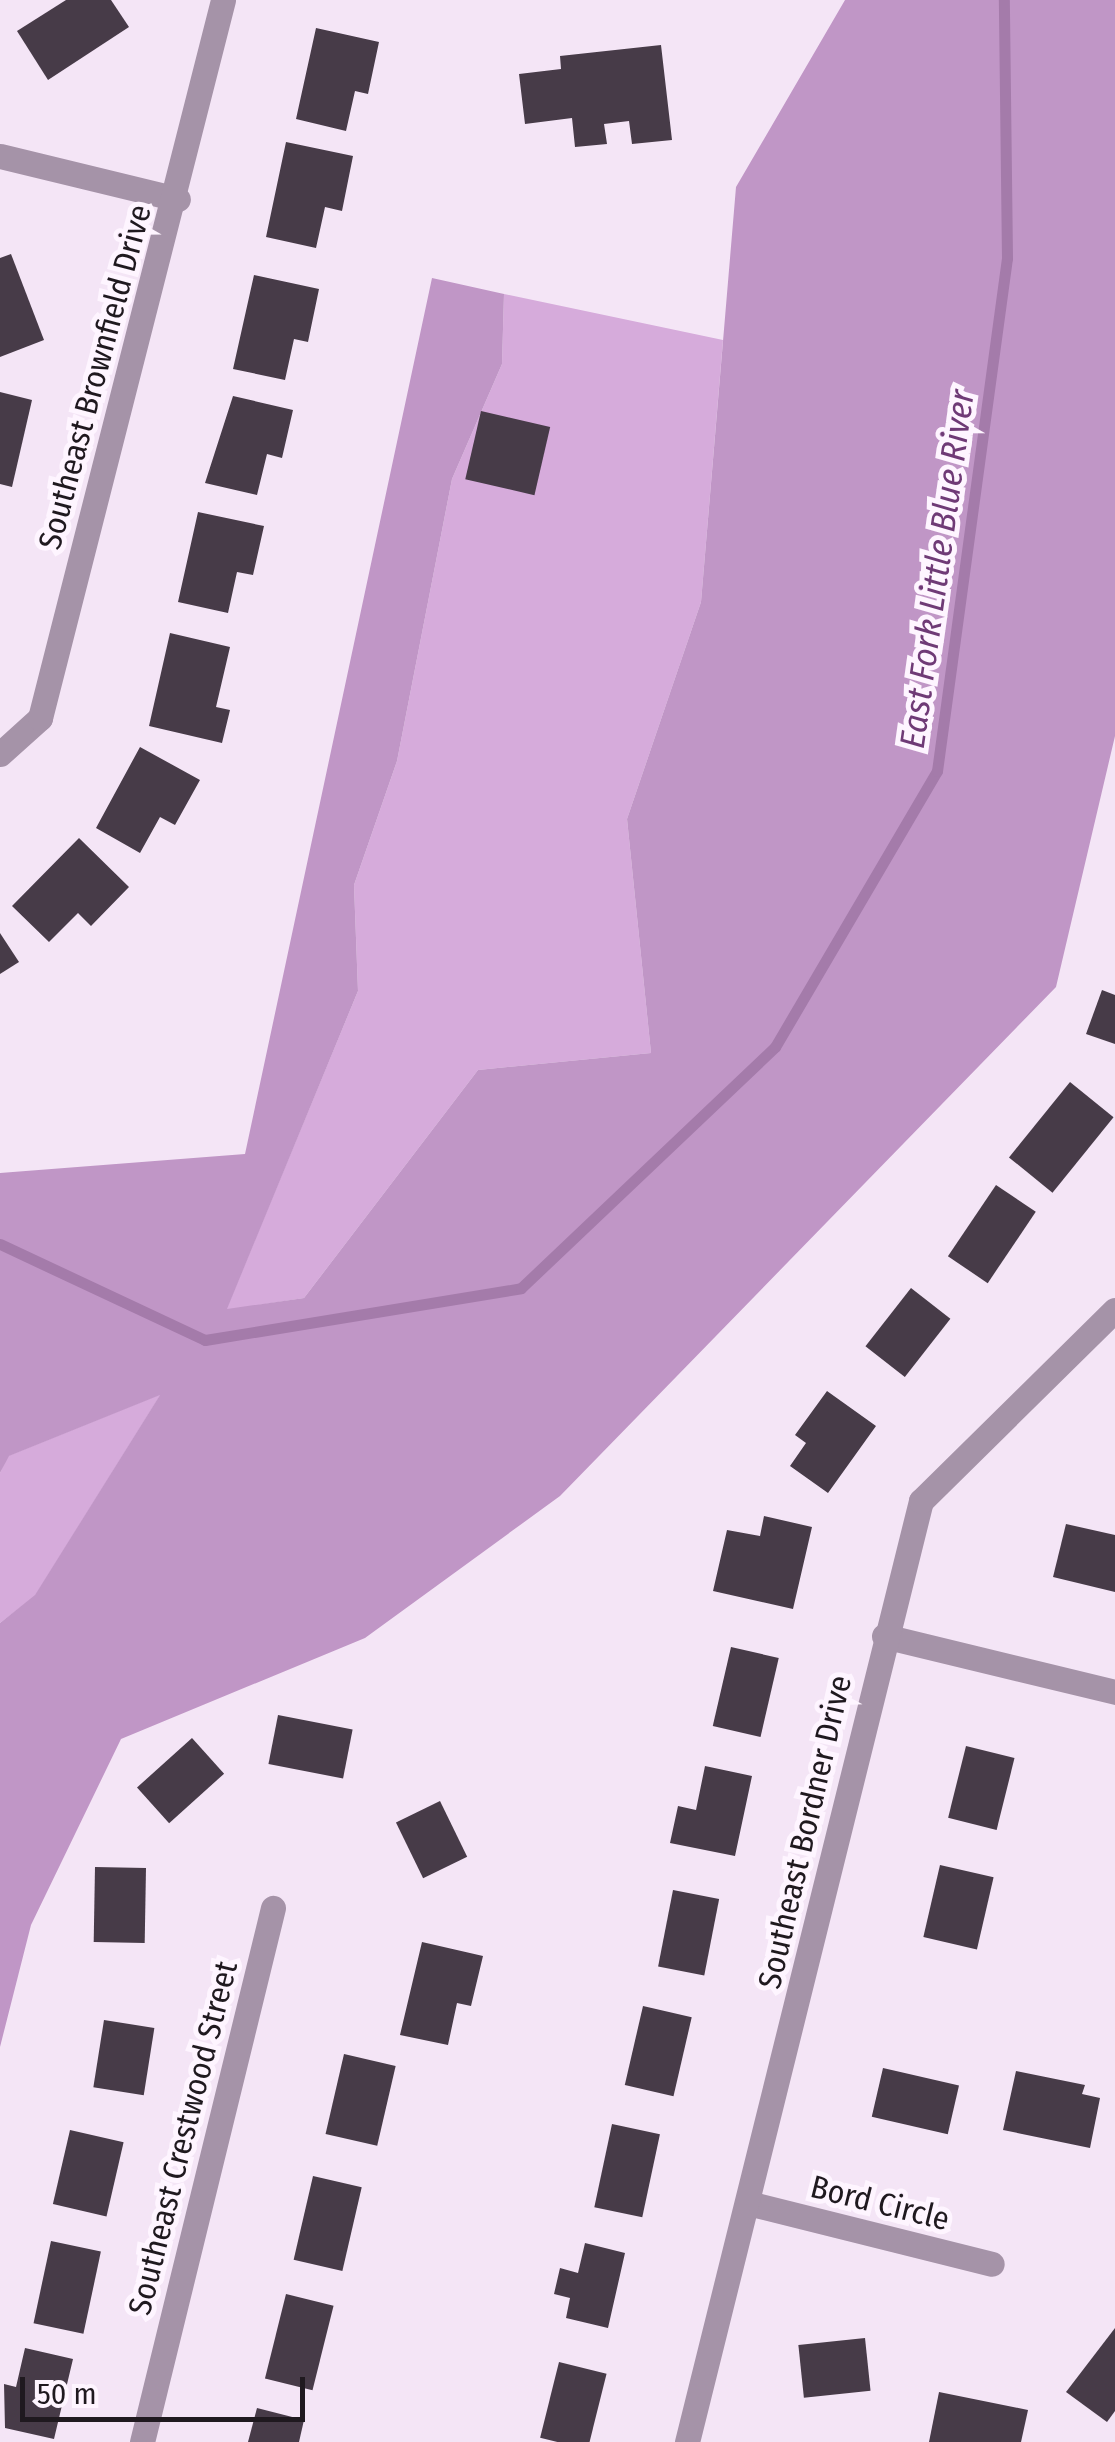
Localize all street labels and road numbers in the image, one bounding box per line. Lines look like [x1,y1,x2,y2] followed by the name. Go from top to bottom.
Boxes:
[31,201,159,553] street label: Southeast Brownfield Drive
[750,1672,860,1992] street label: Southeast Bordner Drive
[120,1957,246,2319] street label: Southeast Crestwood Street
[807,2167,953,2239] street label: Bord Circle

